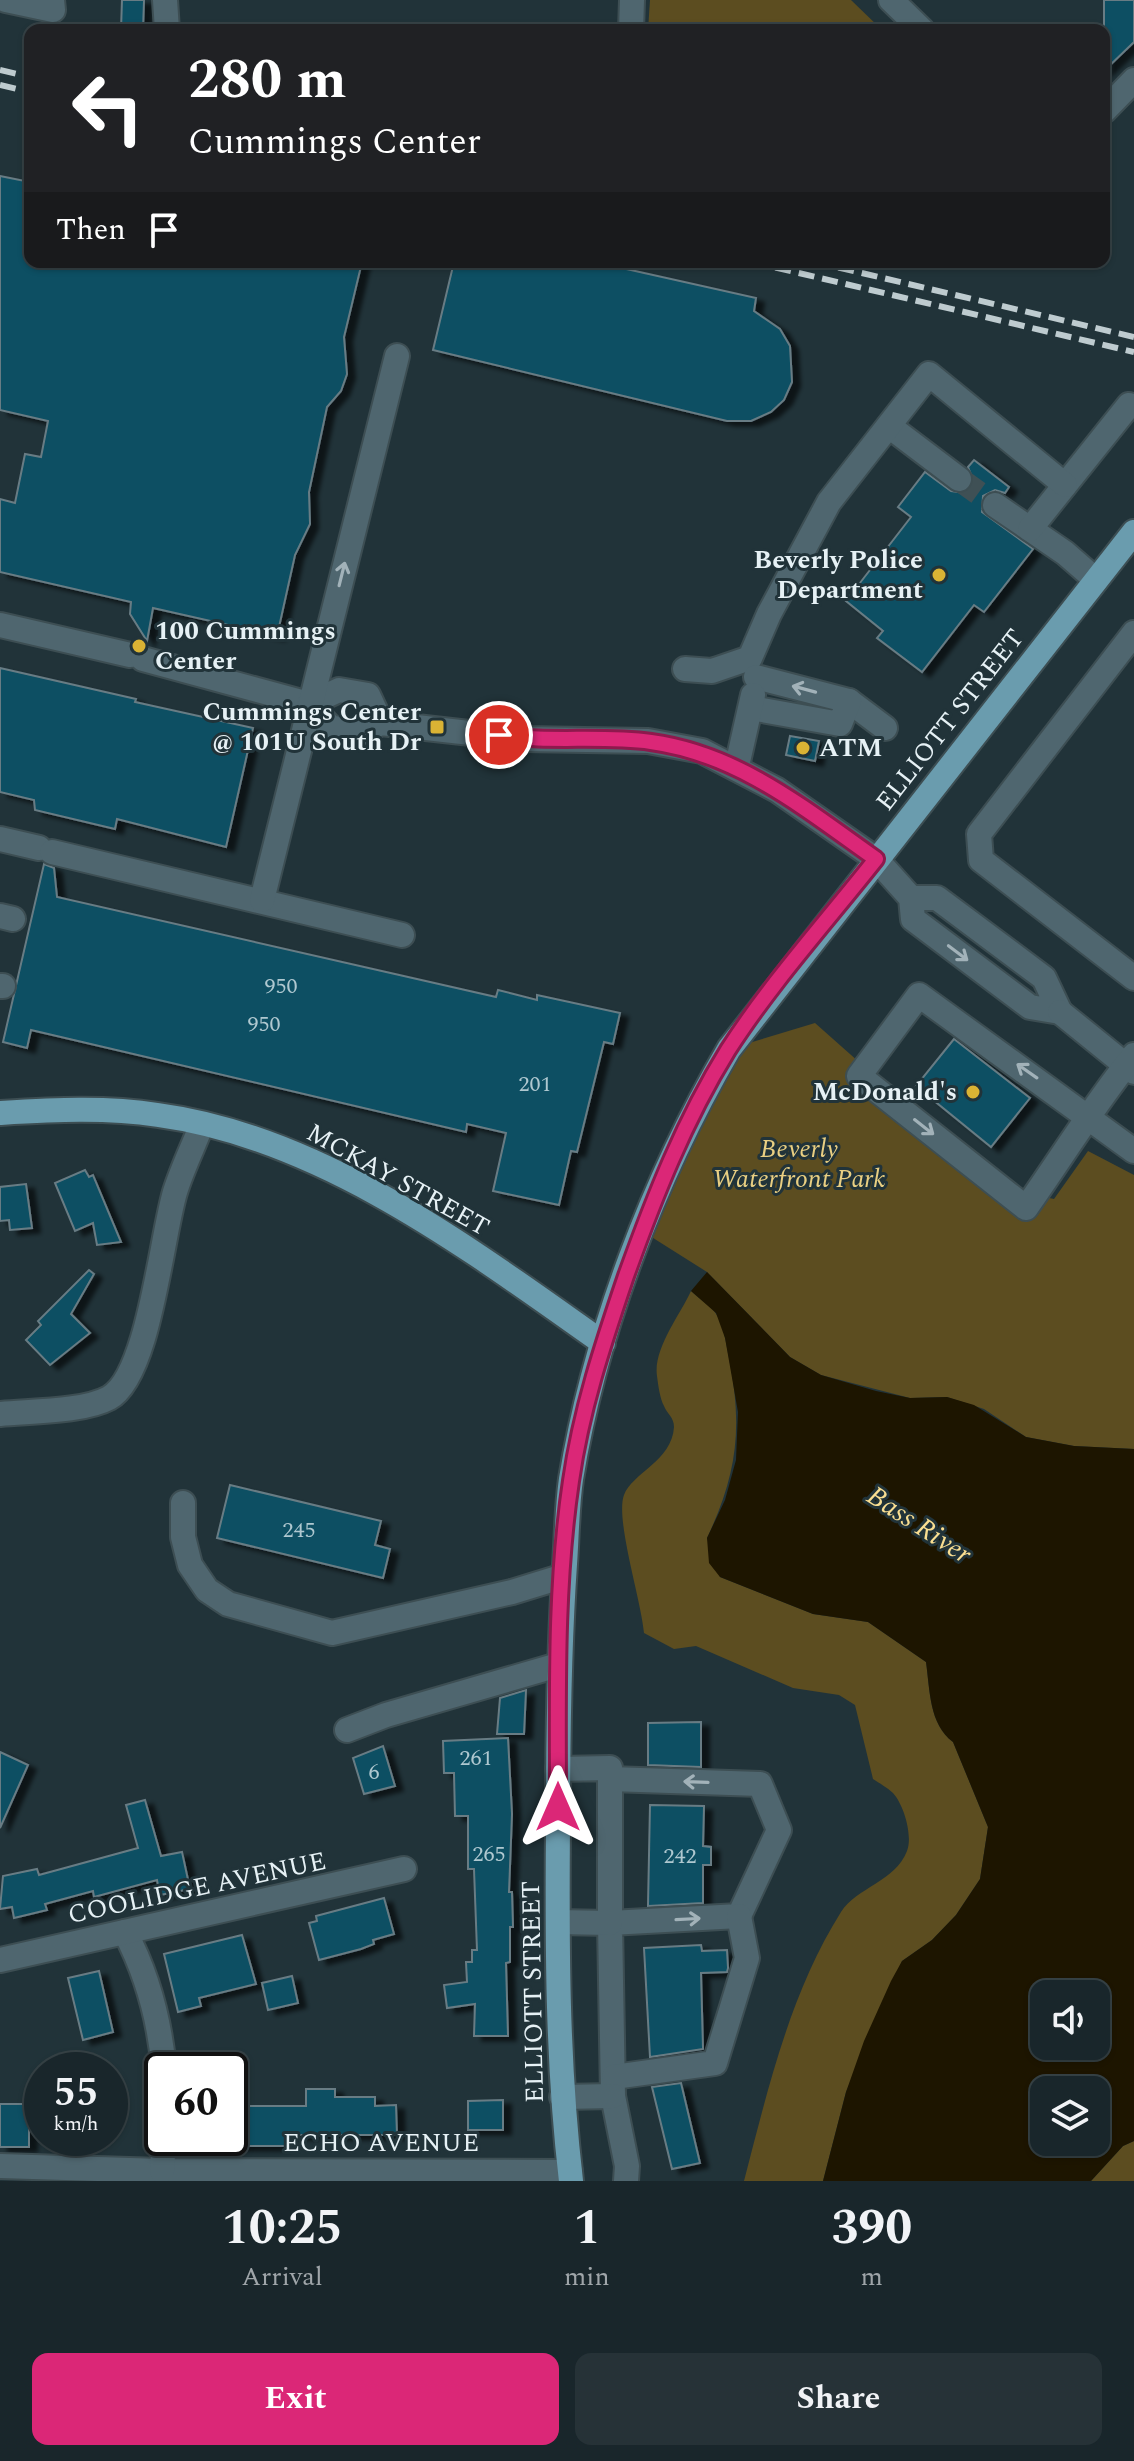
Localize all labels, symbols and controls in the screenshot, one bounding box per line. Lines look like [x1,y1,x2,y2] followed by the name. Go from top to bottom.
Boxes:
[188,38,347,123] text: 280 m
[56,56,160,160] icon: left
[188,115,481,170] text: Cummings Center
[56,207,126,253] text: Then
[142,208,186,252] icon: arrive
[753,540,923,610] place label: Beverly Police Department
[336,561,351,587] one-way arrow
[930,566,948,584] marker: Beverly Police Department
[155,611,336,681] place label: 100 Cummings Center
[866,620,1034,820] street label: ELLIOTT STREET
[130,637,148,655] marker: 100 Cummings Center
[791,681,817,696] one-way arrow
[203,692,422,762] place label: Cummings Center @ 101U South Dr
[465,701,533,769] pin
[477,713,521,757] icon: arrive
[428,718,446,736] marker: Cummings Center @ 101U South Dr
[819,728,882,768] place label: ATM
[794,739,812,757] marker: ATM
[947,944,968,961] one-way arrow
[264,970,298,1003] house number: 950
[247,1008,281,1041] house number: 950
[1016,1063,1038,1079] one-way arrow
[518,1068,552,1101] house number: 201
[812,1072,957,1112] place label: McDonald's
[964,1083,982,1101] marker: McDonald's
[299,1113,497,1247] street label: MCKAY STREET
[913,1119,934,1136] one-way arrow
[713,1129,885,1199] park label: Beverly Waterfront Park
[858,1475,980,1575] water label: Bass River
[282,1514,316,1547] house number: 245
[459,1742,493,1775] house number: 261
[368,1756,380,1789] house number: 6
[516,1765,600,1849] position arrow
[683,1775,710,1790] one-way arrow
[472,1838,506,1871] house number: 265
[663,1840,697,1873] house number: 242
[64,1841,330,1935] street label: COOLIDGE AVENUE
[511,1881,555,2103] street label: ELLIOTT STREET
[674,1911,701,1926] one-way arrow
[1030,1980,1110,2156] map controls
[1030,1980,1110,2060] button: sound
[144,2052,248,2156] speed limit sign: 60
[54,2063,98,2124] text: 55
[1030,2076,1110,2156] button: layers
[54,2109,99,2139] text: km/h
[283,2123,479,2163] street label: ECHO AVENUE
[222,2192,342,2265] text: 10:25
[573,2192,600,2265] text: 1
[831,2192,912,2265] text: 390
[242,2257,323,2297] text: Arrival
[564,2257,610,2297] text: min
[861,2257,883,2297] text: m
[32,2353,559,2445] button: Exit
[575,2353,1102,2445] button: Share

